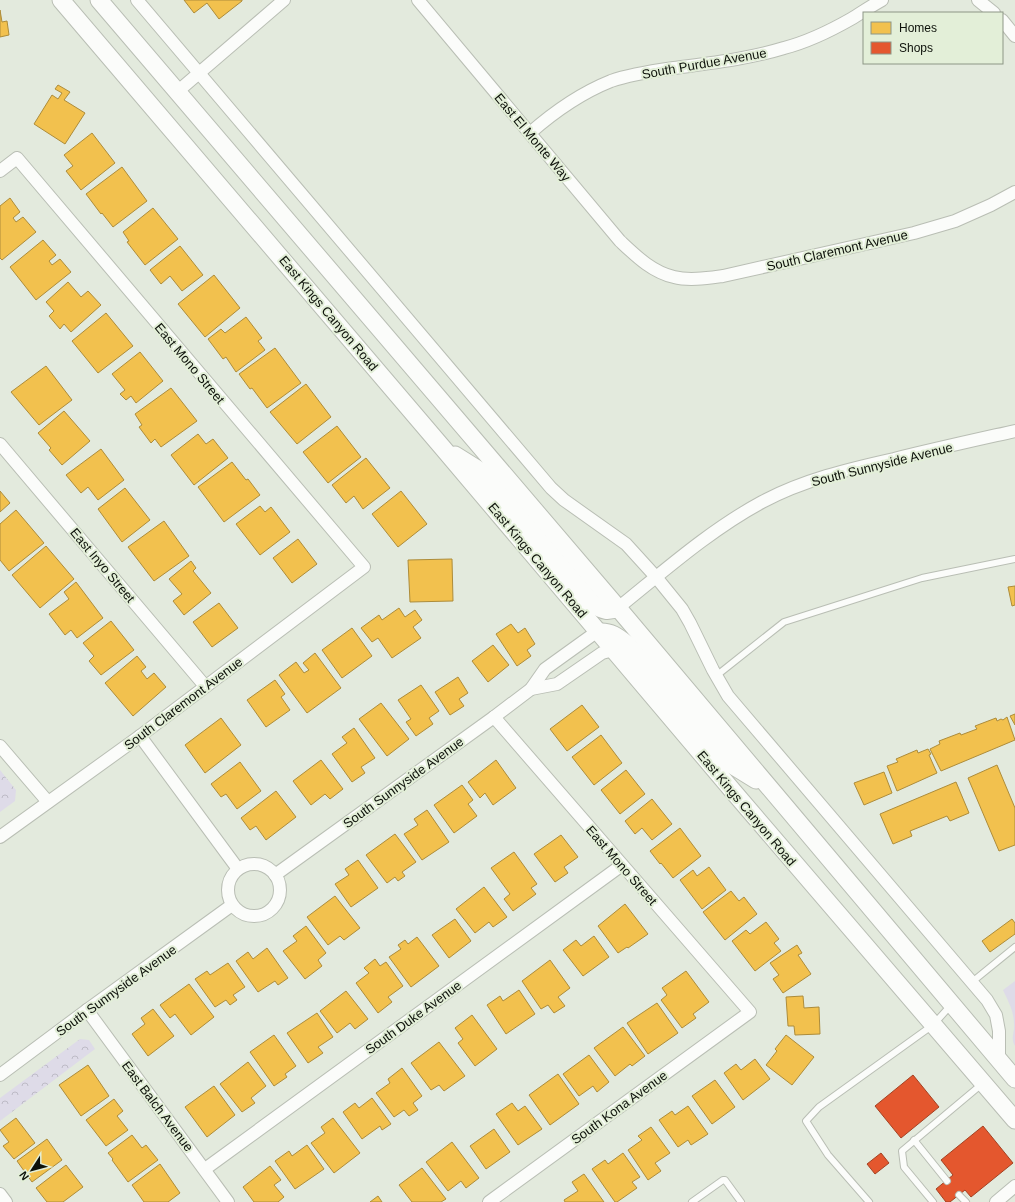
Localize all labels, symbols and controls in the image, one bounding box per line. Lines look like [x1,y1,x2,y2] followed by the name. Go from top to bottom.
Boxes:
[863,12,1003,64] legend
[899,21,937,35] text: Homes
[899,41,933,55] text: Shops
[641,45,768,82] street label: South Purdue Avenue
[491,90,574,185] street label: East El Monte Way
[765,227,909,274] street label: South Claremont Avenue
[276,253,381,374] street label: East Kings Canyon Road
[152,320,228,407] street label: East Mono Street
[810,440,954,489] street label: South Sunnyside Avenue
[485,500,590,621] street label: East Kings Canyon Road
[67,525,138,606] street label: East Inyo Street
[121,654,245,753] street label: South Claremont Avenue
[340,734,466,831] street label: South Sunnyside Avenue
[694,748,799,869] street label: East Kings Canyon Road
[583,823,660,908] street label: East Mono Street
[53,942,179,1039] street label: South Sunnyside Avenue
[362,978,464,1057] street label: South Duke Avenue
[119,1058,196,1154] street label: East Balch Avenue
[568,1068,670,1147] street label: South Kona Avenue
[12,1150,52,1190] north arrow
[17,1169,31,1183] text: N

